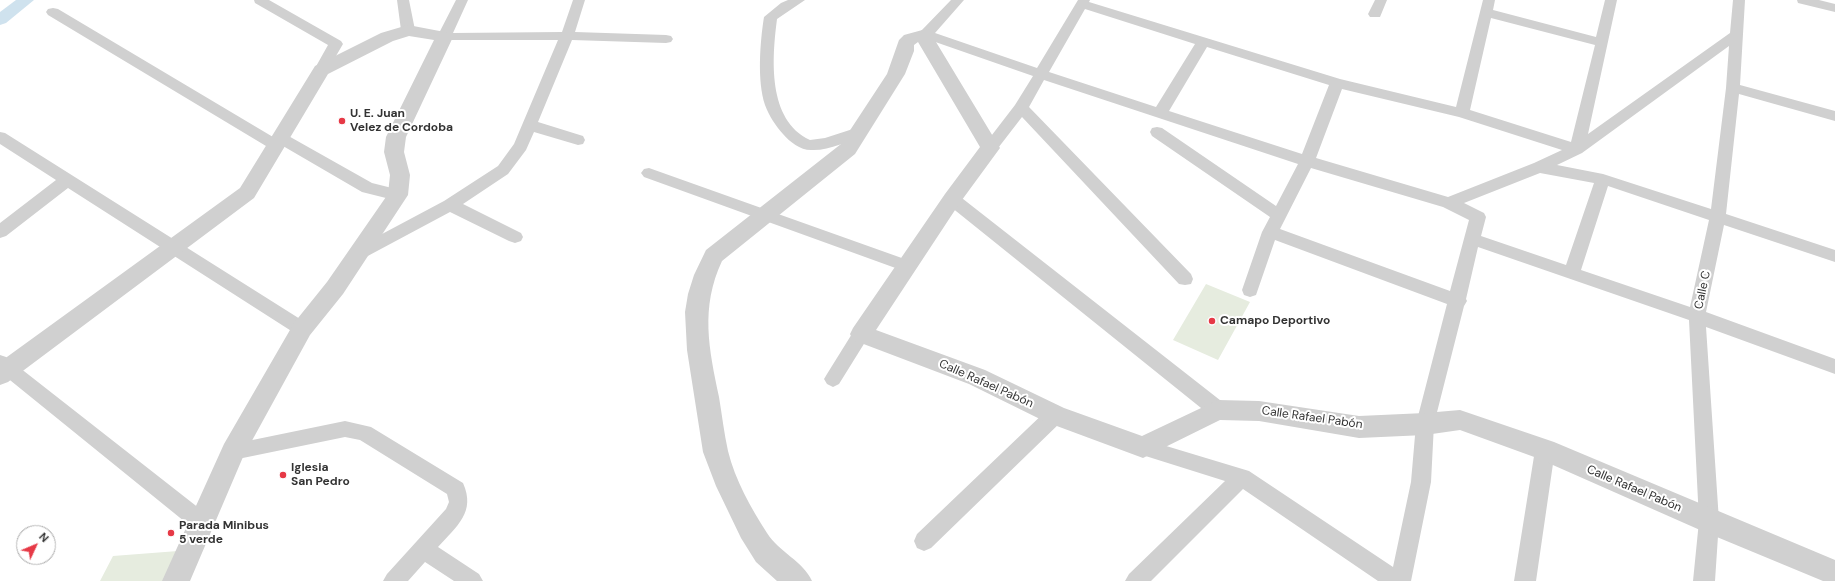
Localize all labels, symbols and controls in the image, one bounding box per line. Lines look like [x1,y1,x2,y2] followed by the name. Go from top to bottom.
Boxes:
[350,107,453,135] place label: U. E. Juan Velez de Cordoba
[337,116,347,126] marker: U. E. Juan Velez de Cordoba
[1692,269,1714,311] street label: Calle C
[1220,314,1330,328] place label: Camapo Deportivo
[1207,316,1217,326] marker: Camapo Deportivo
[937,357,1035,411] street label: Calle Rafael Pabón
[1261,404,1363,432] street label: Calle Rafael Pabón
[291,461,350,489] place label: Iglesia San Pedro
[1584,462,1684,516] street label: Calle Rafael Pabón
[278,470,288,480] marker: Iglesia San Pedro
[179,519,269,547] place label: Parada Minibus 5 verde
[16,525,56,565] north arrow
[166,528,176,538] marker: Parada Minibus 5 verde
[36,530,52,545] text: N

